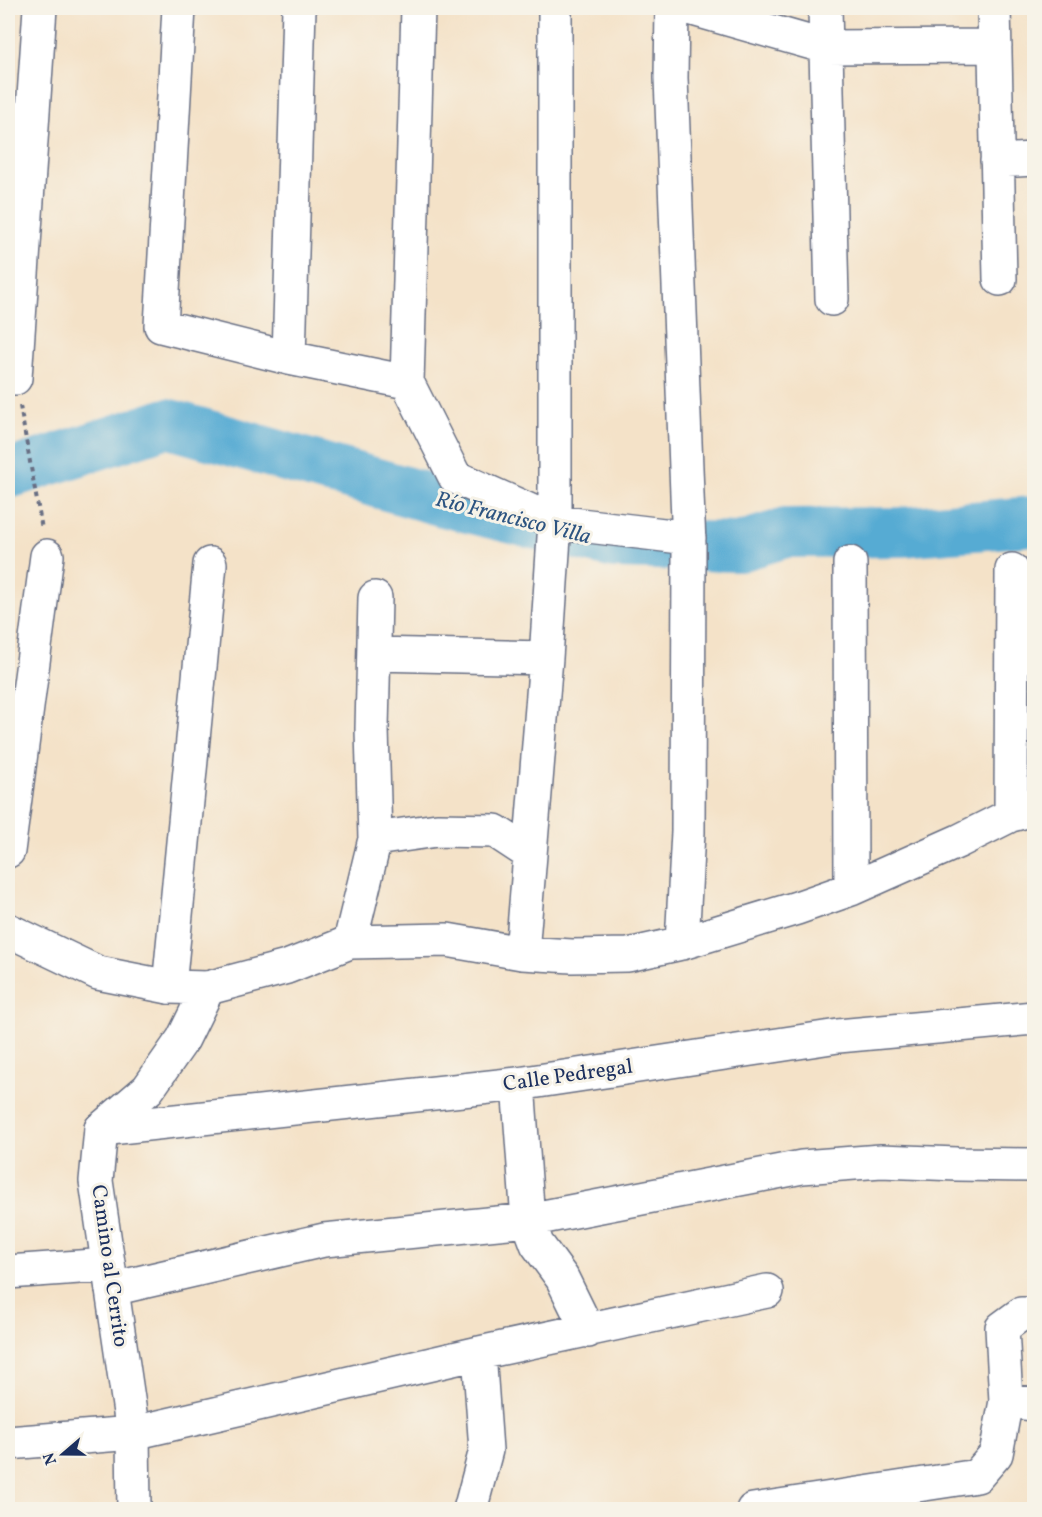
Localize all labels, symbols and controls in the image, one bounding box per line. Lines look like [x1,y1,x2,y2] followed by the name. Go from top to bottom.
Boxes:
[432,485,594,553] water label: Río Francisco Villa
[501,1053,635,1099] street label: Calle Pedregal
[83,1183,135,1349] street label: Camino al Cerrito
[33,1424,93,1484] north arrow
[38,1449,63,1468] text: N

